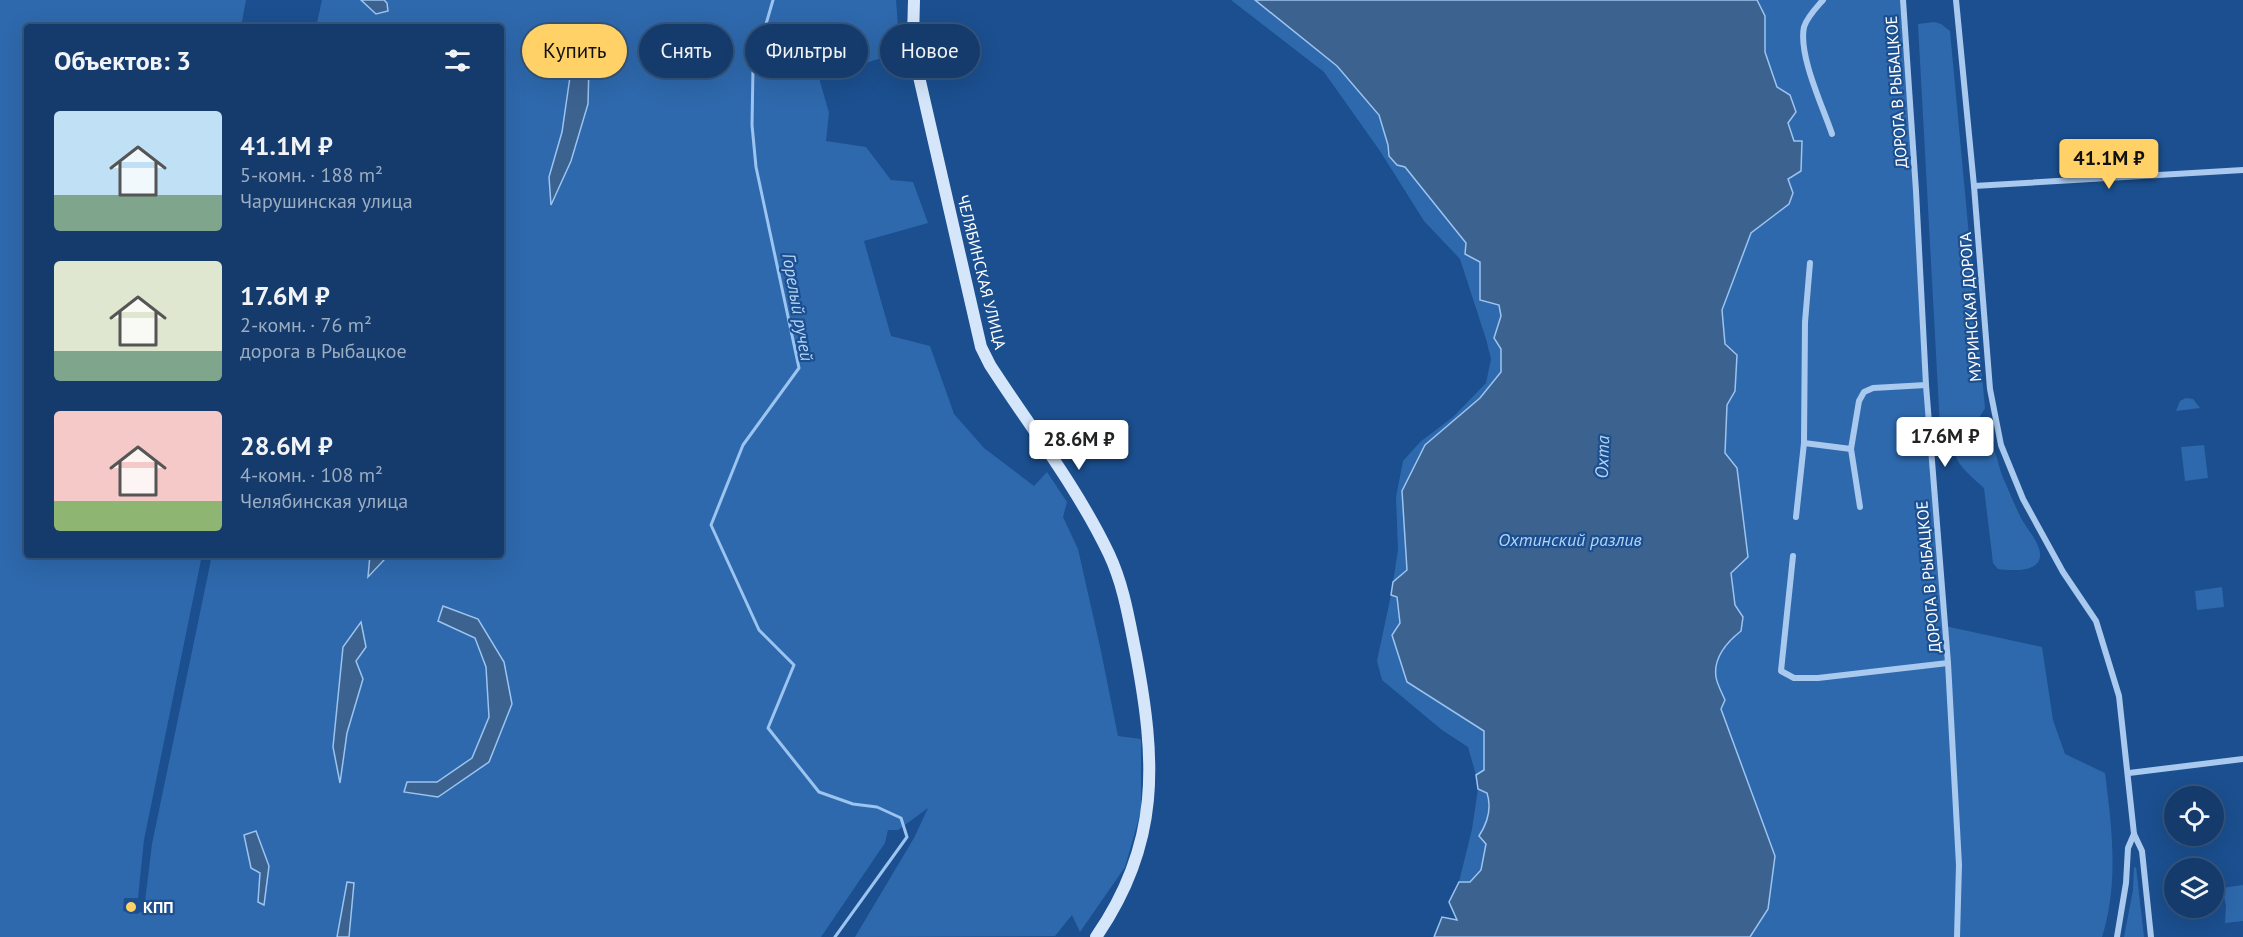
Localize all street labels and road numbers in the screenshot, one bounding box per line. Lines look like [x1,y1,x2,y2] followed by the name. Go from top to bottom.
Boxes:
[1881,15,1911,169] street label: ДОРОГА В РЫБАЦКОЕ
[953,193,1011,352] street label: ЧЕЛЯБИНСКАЯ УЛИЦА
[1955,231,1985,382] street label: МУРИНСКАЯ ДОРОГА
[1911,500,1945,654] street label: ДОРОГА В РЫБАЦКОЕ

